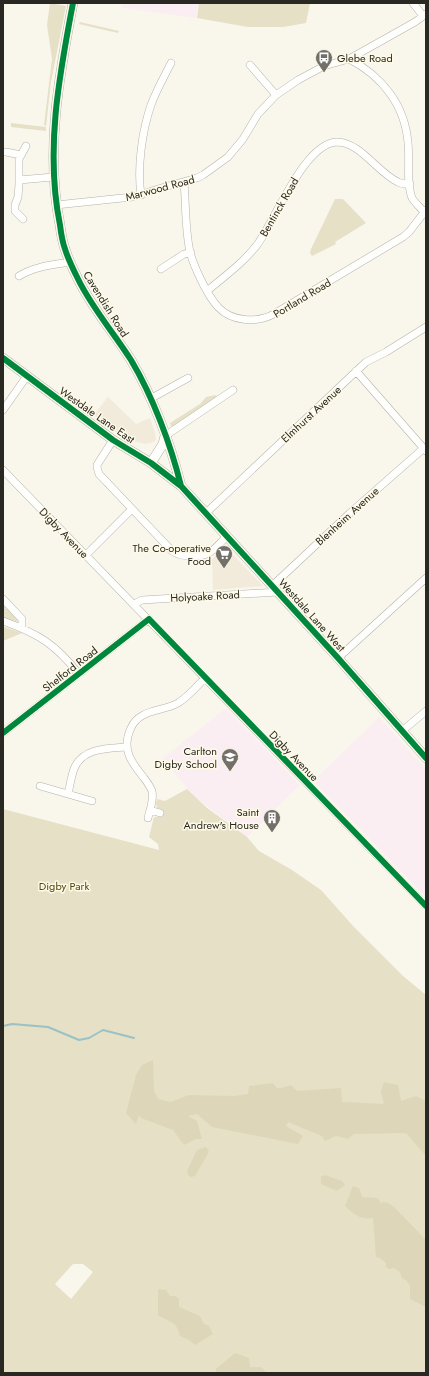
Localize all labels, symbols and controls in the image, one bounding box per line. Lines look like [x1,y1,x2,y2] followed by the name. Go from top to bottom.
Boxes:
[314,48,334,73] bus stop icon: Glebe Road
[337,50,393,66] place label: Glebe Road
[124,171,196,205] street label: Marwood Road
[256,174,302,240] street label: Bentinck Road
[79,268,133,340] street label: Cavendish Road
[270,274,334,322] street label: Portland Road
[277,382,345,446] street label: Elmhurst Avenue
[56,383,138,447] street label: Westdale Lane East
[312,483,383,549] street label: Blenheim Avenue
[36,504,93,562] street label: Digby Avenue
[132,540,211,569] place label: The Co-operative Food
[214,544,234,569] supermarket icon: The Co-operative Food
[275,575,349,655] street label: Westdale Lane West
[170,586,240,606] street label: Holyoake Road
[39,642,101,696] street label: Shelford Road
[266,727,323,785] street label: Digby Avenue
[155,743,217,772] place label: Carlton Digby School
[220,747,240,772] school or university icon: Carlton Digby School
[184,804,259,833] place label: Saint Andrew's House
[262,808,282,833] building icon: Saint Andrew's House
[39,878,89,894] park label: Digby Park

